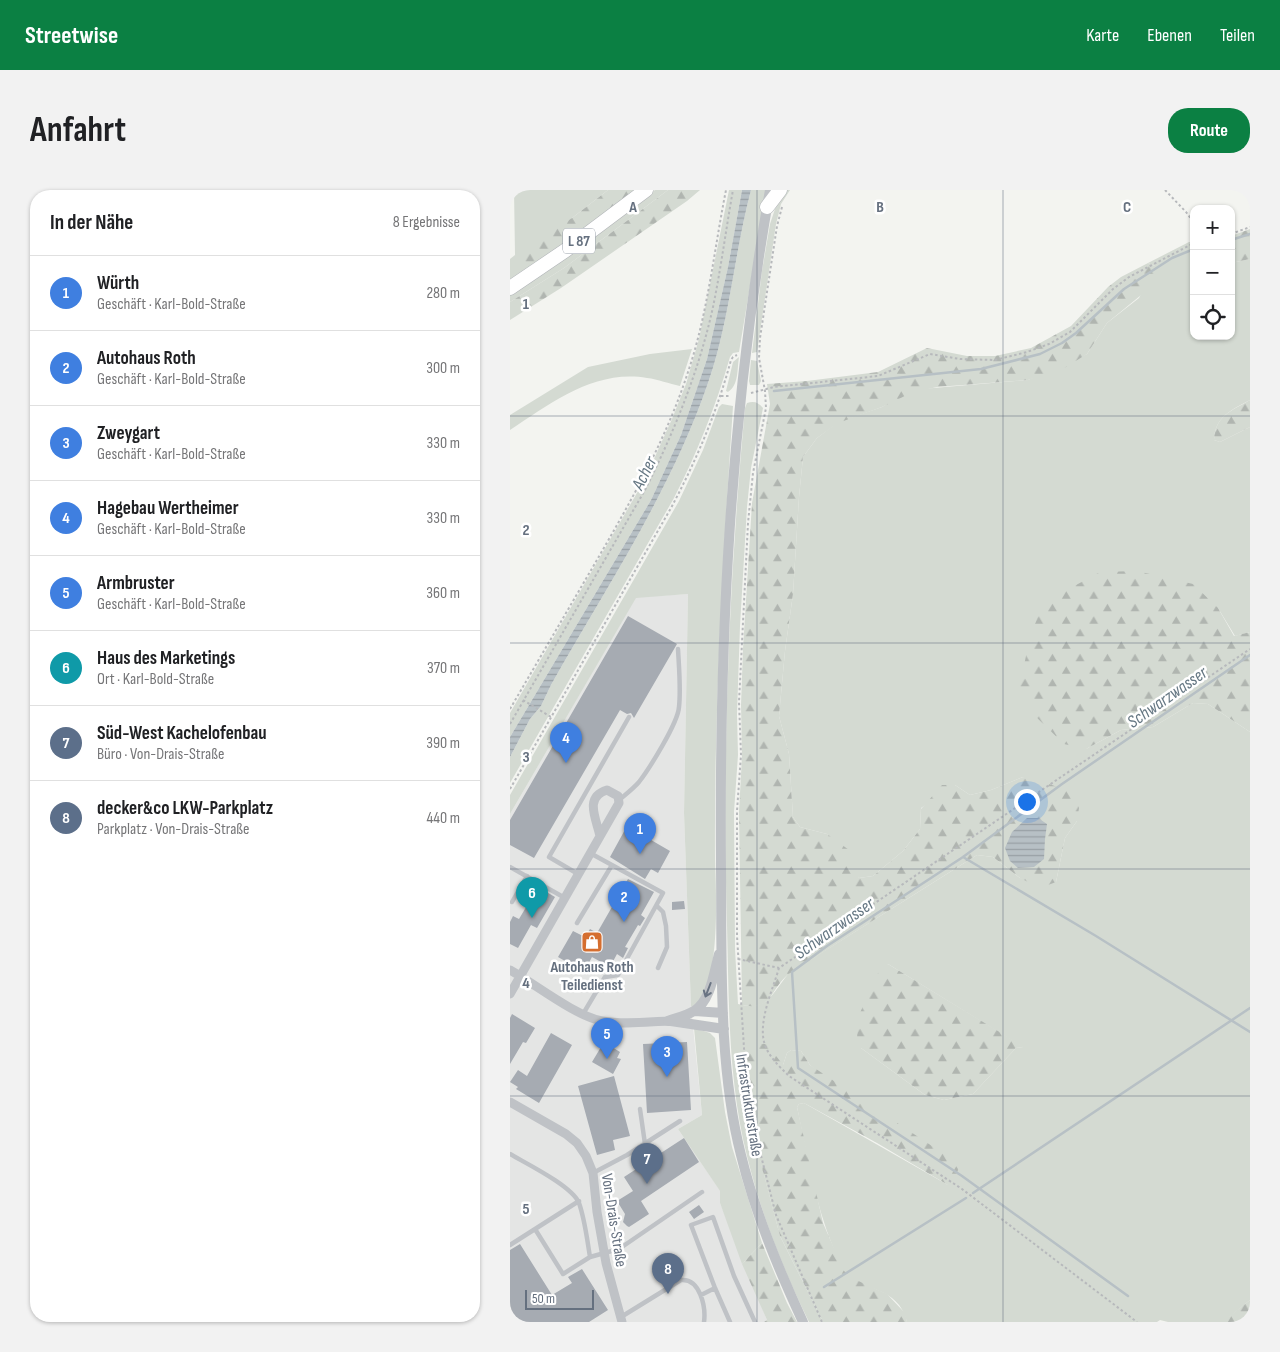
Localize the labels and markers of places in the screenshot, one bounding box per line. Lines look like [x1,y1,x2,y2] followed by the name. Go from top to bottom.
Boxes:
[550,722,582,763] pin: 4
[624,813,656,854] pin: 1
[516,877,548,918] pin: 6
[608,881,640,922] pin: 2
[580,930,604,954] shop icon: Autohaus Roth Teiledienst
[549,958,634,995] place label: Autohaus Roth Teiledienst
[591,1018,623,1059] pin: 5
[651,1036,683,1077] pin: 3
[631,1143,663,1184] pin: 7
[652,1253,684,1294] pin: 8

